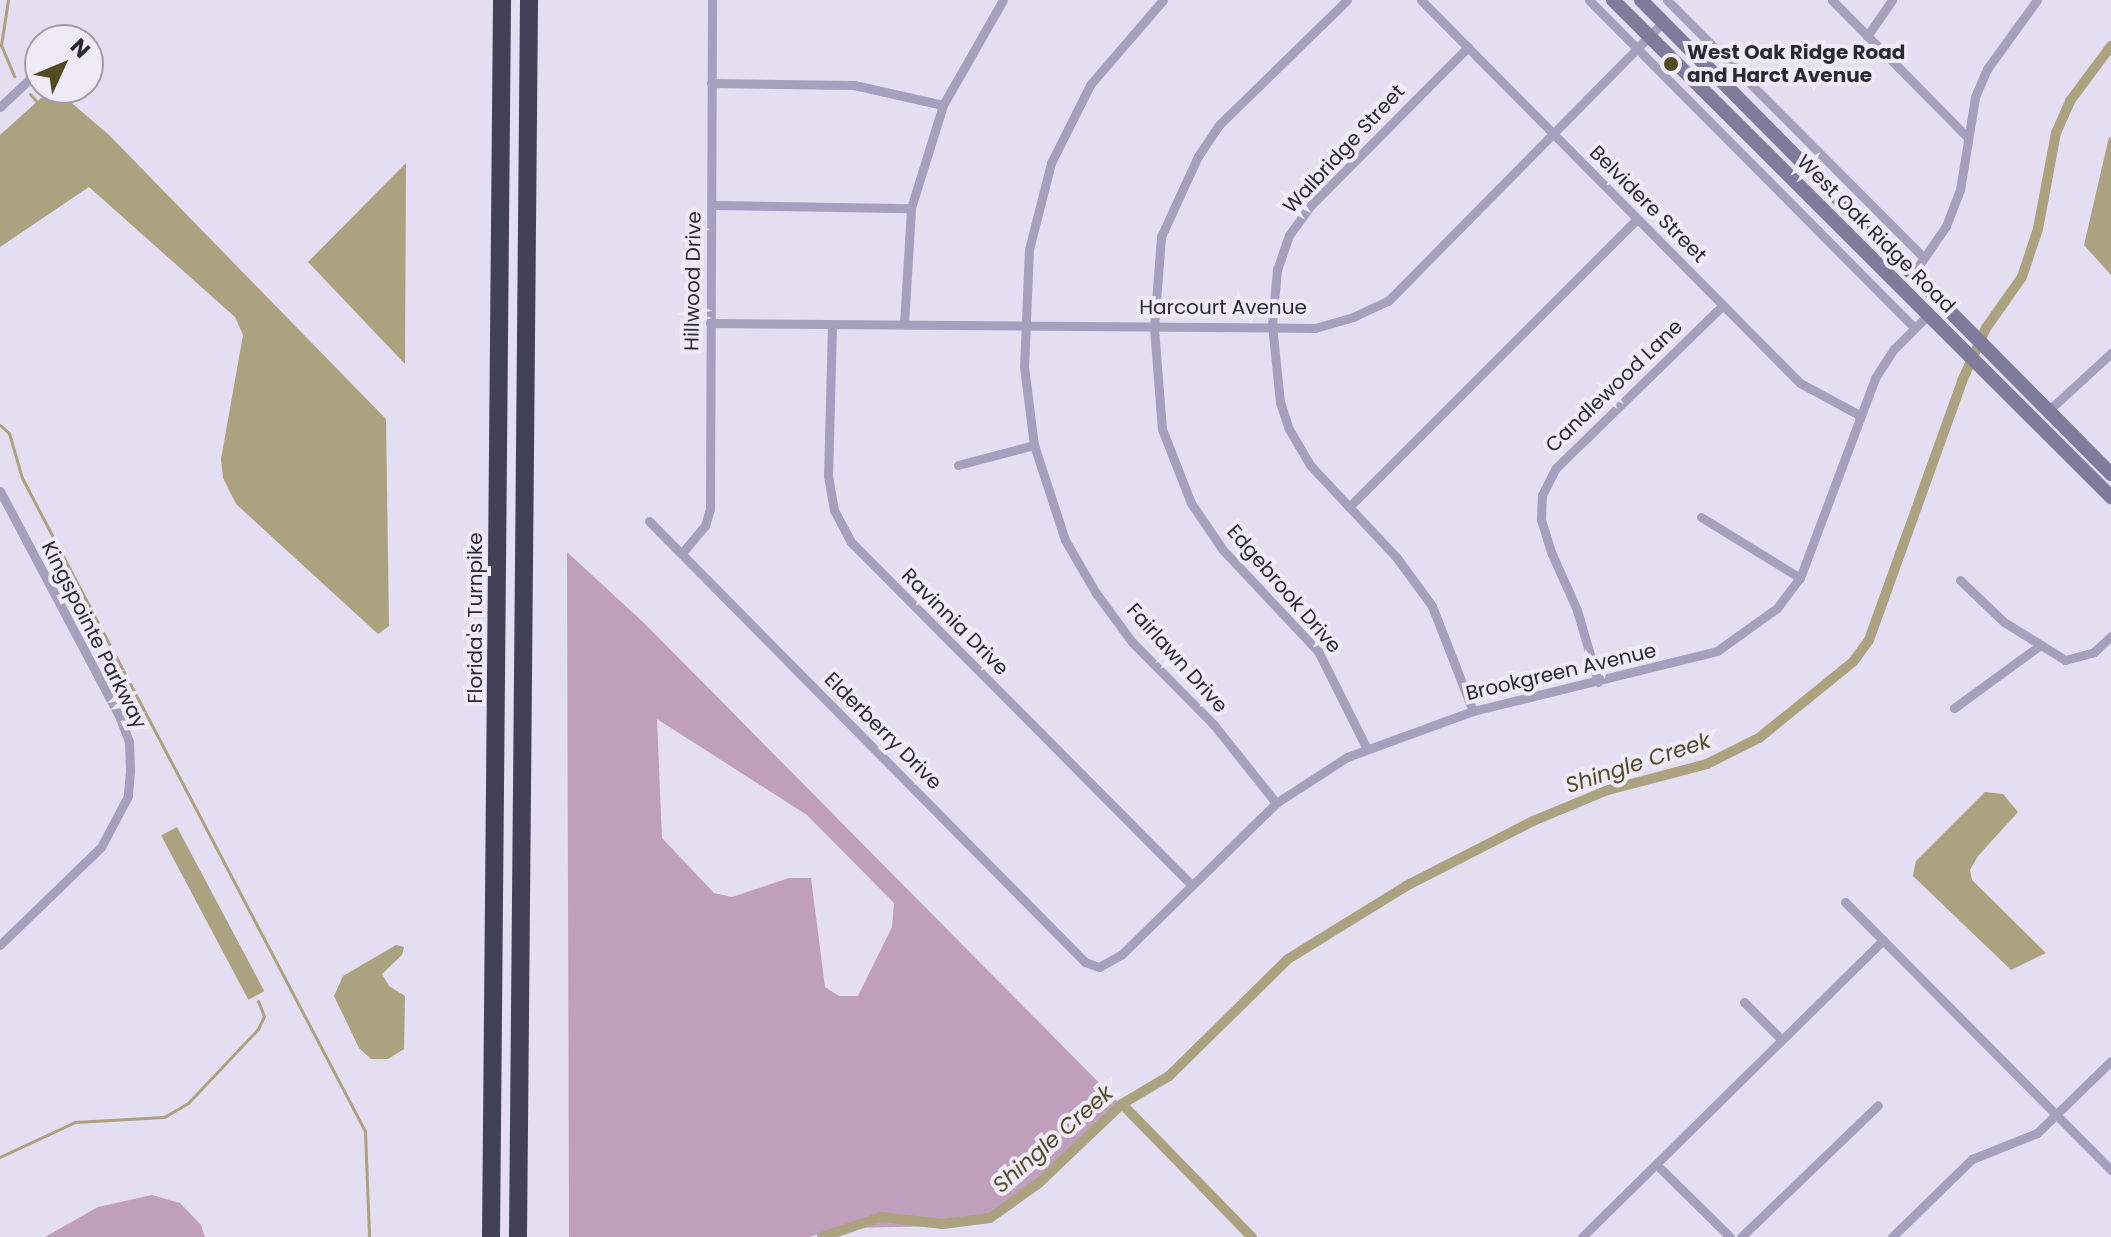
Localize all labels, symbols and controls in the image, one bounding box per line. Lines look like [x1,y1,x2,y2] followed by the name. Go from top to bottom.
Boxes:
[24,24,104,104] north arrow
[63,32,97,65] text: N
[1687,40,1905,87] place label: West Oak Ridge Road and Harct Avenue
[1662,55,1680,73] marker: West Oak Ridge Road and Harct Avenue
[1278,80,1410,218] street label: Walbridge Street
[1585,141,1711,267] street label: Belvidere Street
[1792,150,1960,318] street label: West Oak Ridge Road
[680,211,706,351] street label: Hillwood Drive
[1139,295,1307,319] street label: Harcourt Avenue
[1541,315,1687,457] street label: Candlewood Lane
[1222,520,1346,658] street label: Edgebrook Drive
[463,532,487,704] street label: Florida's Turnpike
[36,537,152,733] street label: Kingspointe Parkway
[897,564,1013,680] street label: Ravinnia Drive
[1122,598,1232,718] street label: Fairlawn Drive
[1463,638,1659,706] street label: Brookgreen Avenue
[819,667,947,795] street label: Elderberry Drive
[1562,727,1714,799] water label: Shingle Creek
[987,1080,1119,1198] water label: Shingle Creek

